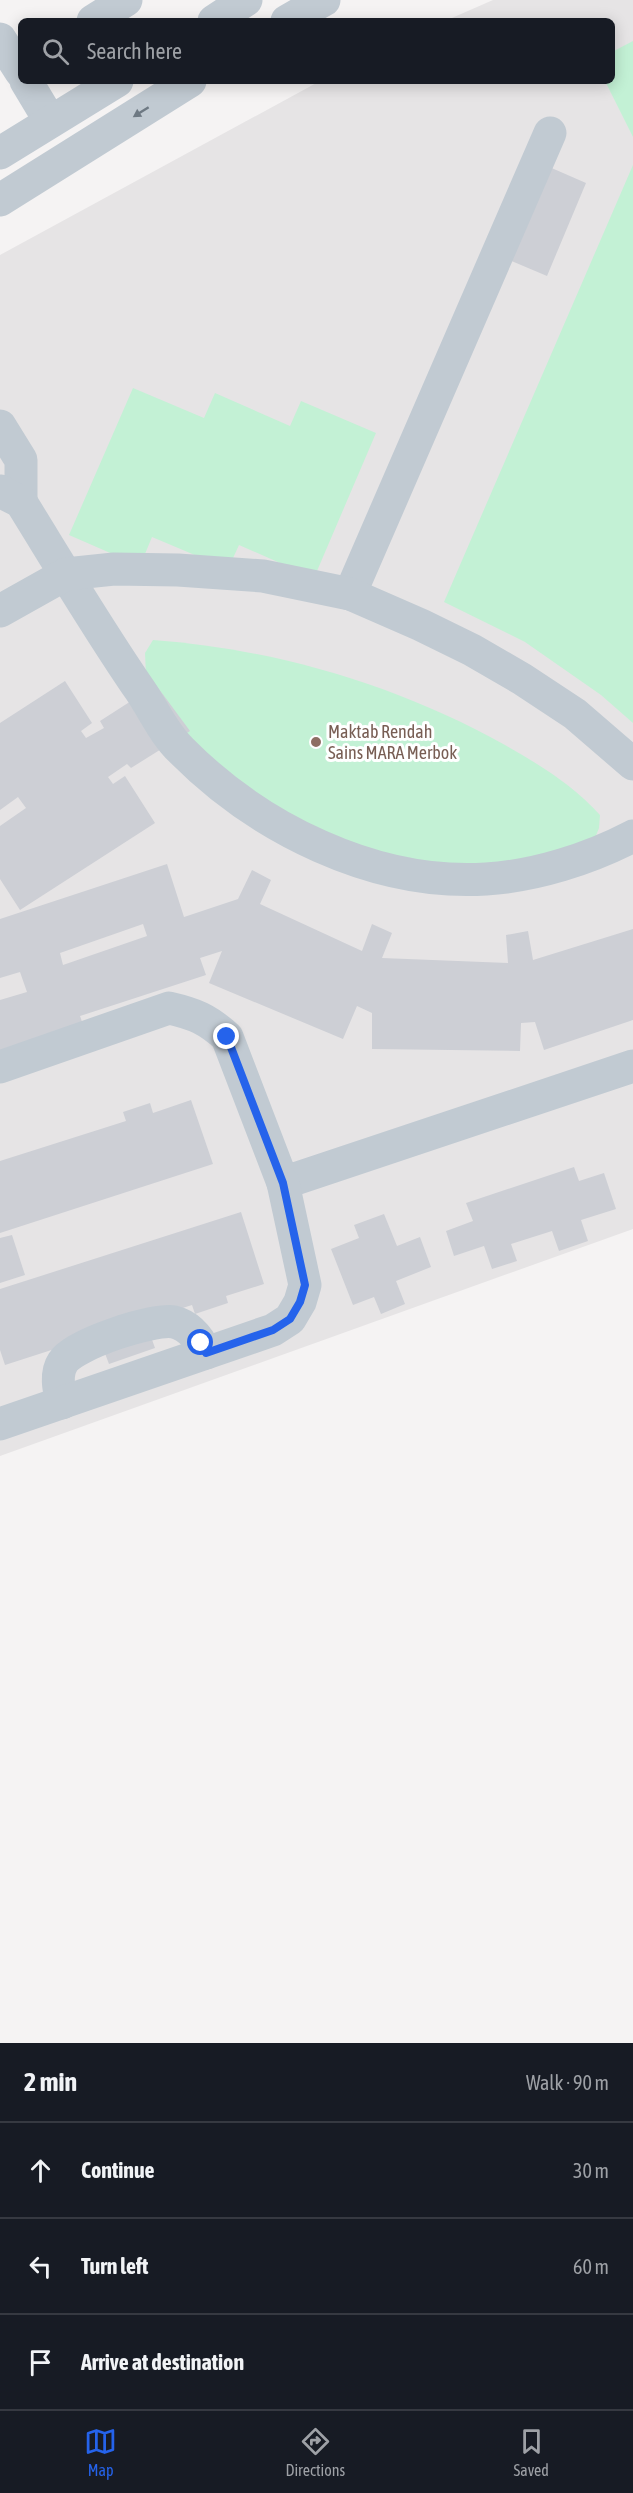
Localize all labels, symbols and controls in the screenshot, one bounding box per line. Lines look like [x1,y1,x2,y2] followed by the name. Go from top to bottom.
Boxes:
[18,18,615,84] search box
[39,35,72,68] icon: search
[87,38,182,64] text: Search here
[133,106,149,117] one-way arrow
[328,721,457,763] place label: Maktab Rendah Sains MARA Merbok
[309,735,323,749] marker: Maktab Rendah Sains MARA Merbok
[213,1023,239,1049] route end
[187,1329,213,1355] route start
[24,2067,77,2097] text: 2 min
[526,2071,609,2094] text: Walk · 90 m
[24,2154,57,2187] icon: ahead
[81,2157,155,2183] text: Continue
[573,2159,609,2182] text: 30 m
[24,2250,57,2283] icon: left
[81,2253,148,2279] text: Turn left
[573,2255,609,2278] text: 60 m
[24,2346,57,2379] icon: arrive
[81,2349,244,2375] text: Arrive at destination
[84,2425,117,2479] tab: Map
[285,2425,345,2479] tab: Directions
[513,2425,549,2479] tab: Saved

